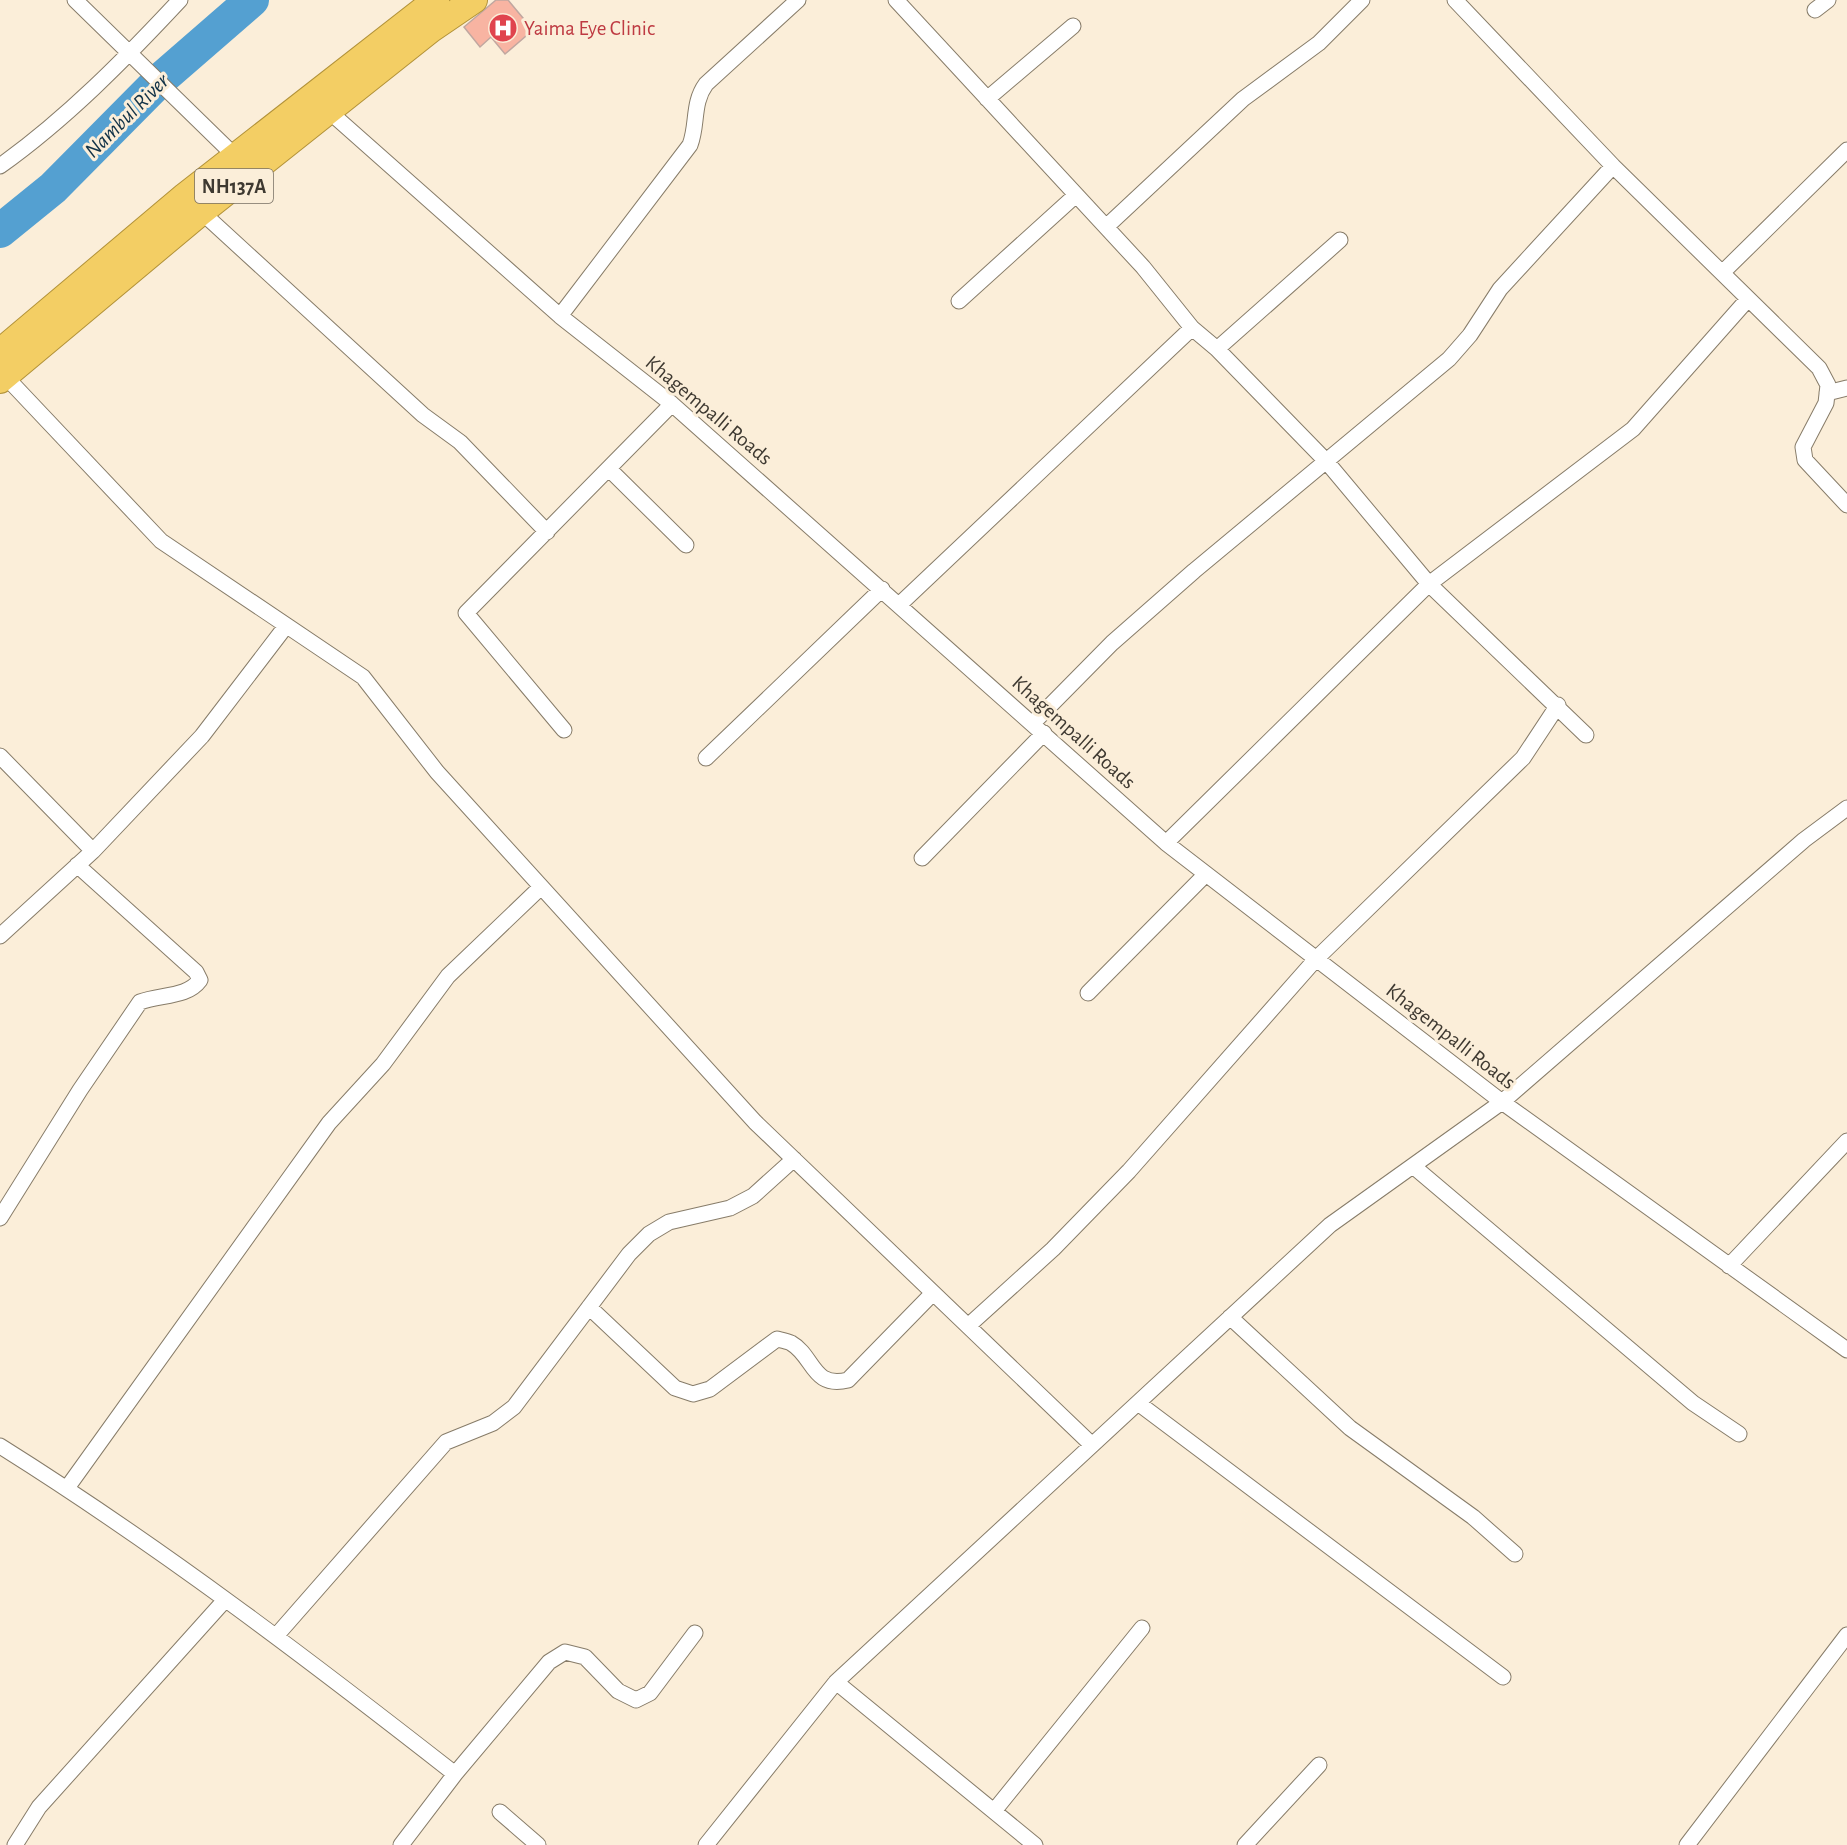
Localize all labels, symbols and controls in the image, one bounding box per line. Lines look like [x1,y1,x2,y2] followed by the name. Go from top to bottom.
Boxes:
[487,12,519,44] hospital icon: Yaima Eye Clinic
[524,18,655,39] place label: Yaima Eye Clinic
[81,69,173,162] water label: Nambul River
[195,169,273,203] road number: NH137A
[642,352,776,469] street label: Khagempalli Roads
[1008,672,1139,793] street label: Khagempalli Roads
[1382,980,1519,1093] street label: Khagempalli Roads

